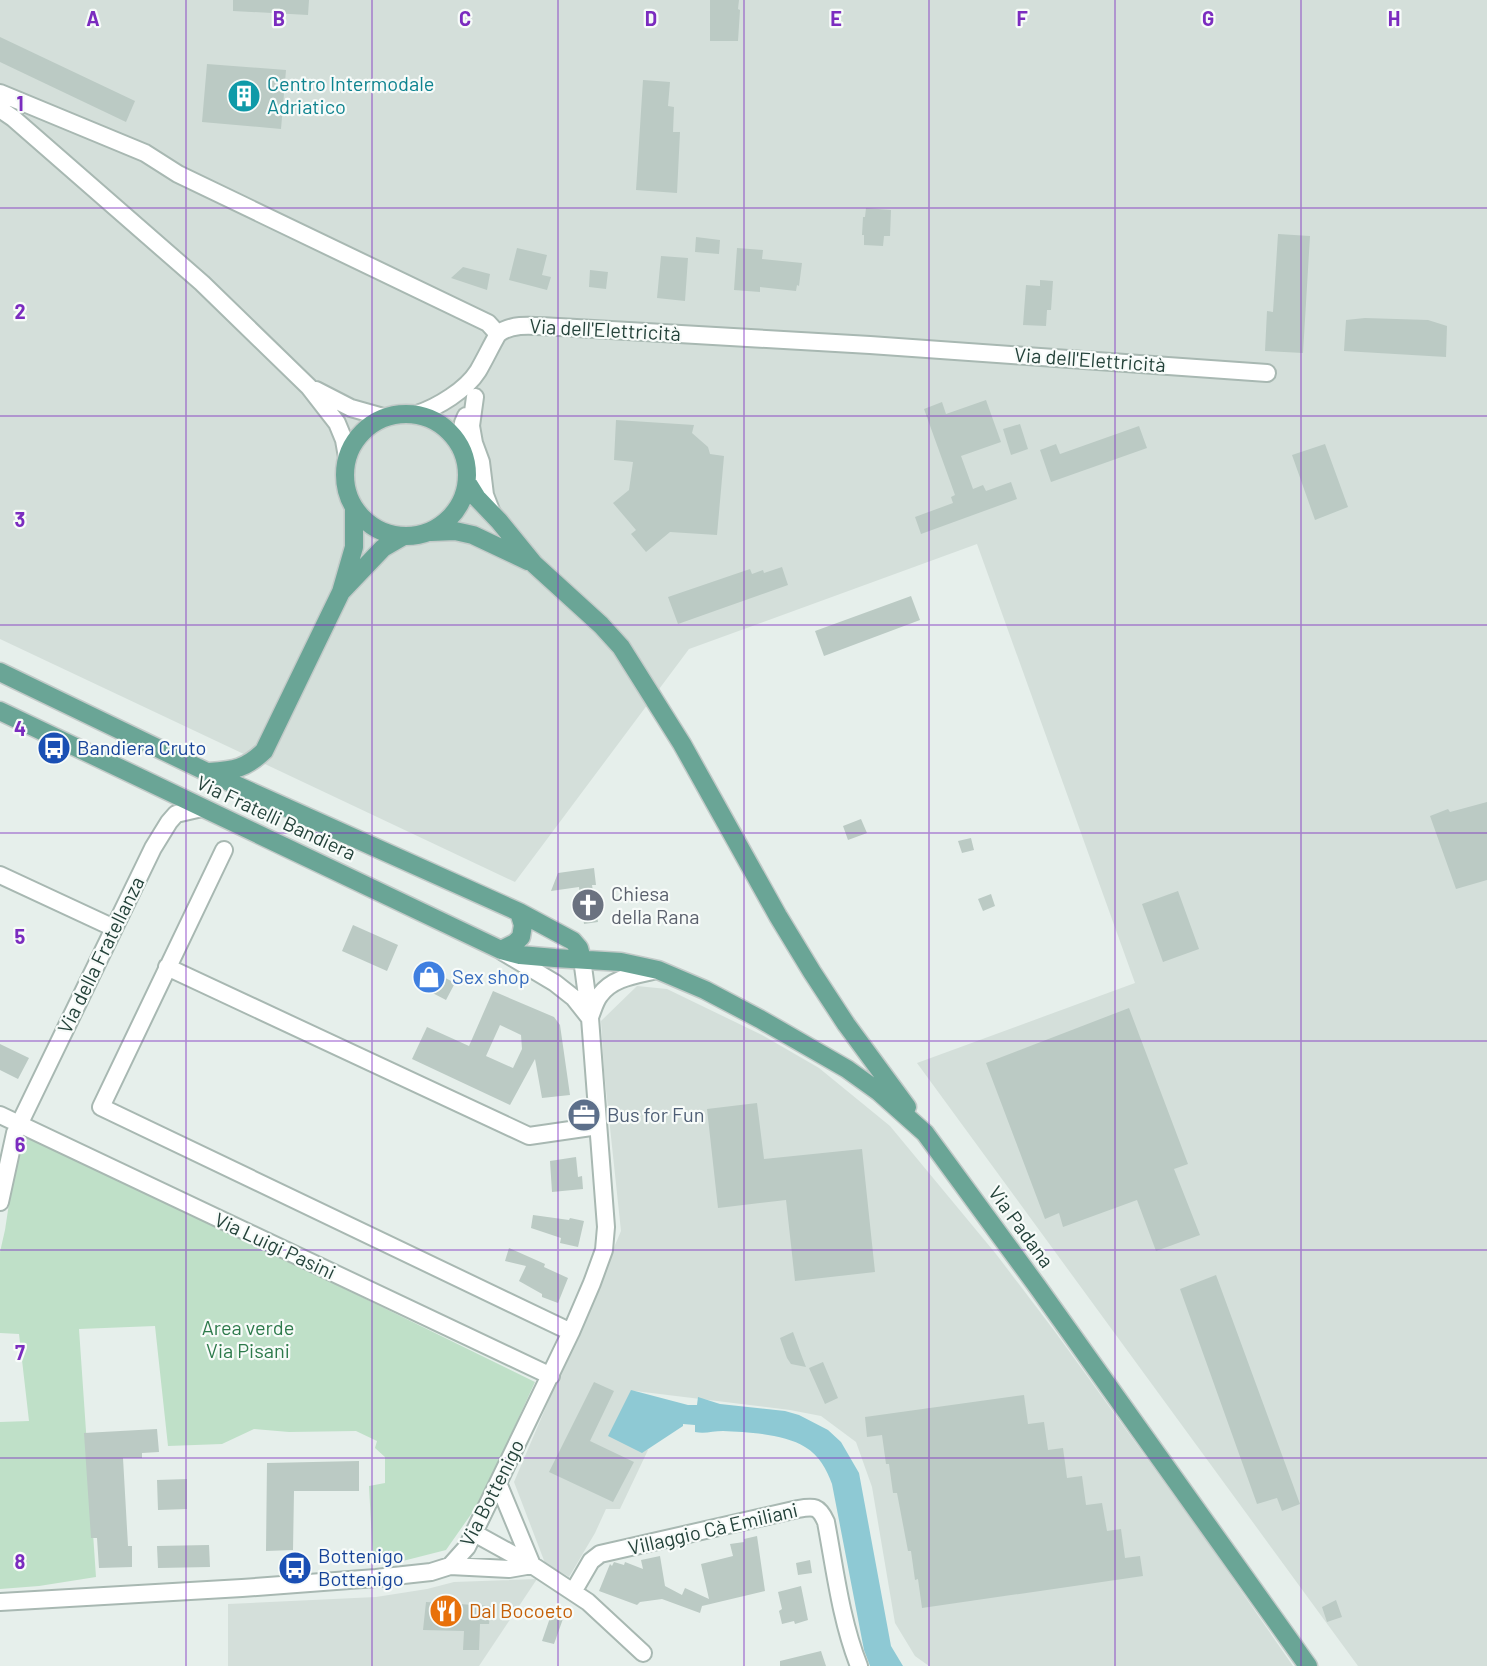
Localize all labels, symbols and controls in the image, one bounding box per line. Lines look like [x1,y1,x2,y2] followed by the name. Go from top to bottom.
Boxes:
[86,6,100,30] text: A
[273,6,285,30] text: B
[459,6,471,30] text: C
[645,6,657,30] text: D
[830,6,842,30] text: E
[1016,6,1028,30] text: F
[1202,6,1214,30] text: G
[1388,6,1400,30] text: H
[267,71,435,118] place label: Centro Intermodale Adriatico
[226,78,262,114] building icon: Centro Intermodale Adriatico
[16,91,24,115] text: 1
[14,299,26,323] text: 2
[529,313,681,345] street label: Via dell'Elettricità
[1014,342,1167,376] street label: Via dell'Elettricità
[15,507,25,531] text: 3
[14,716,26,740] text: 4
[36,730,72,766] bus stop icon: Bandiera Cruto
[77,735,206,759] place label: Bandiera Cruto
[193,770,360,865] street label: Via Fratelli Bandiera
[52,872,148,1037] street label: Via della Fratellanza
[611,881,699,928] place label: Chiesa della Rana
[570,887,606,923] church icon: Chiesa della Rana
[15,924,26,948] text: 5
[411,959,447,995] shop icon: Sex shop
[452,964,530,988] place label: Sex shop
[566,1097,602,1133] office icon: Bus for Fun
[607,1102,705,1126] place label: Bus for Fun
[15,1132,26,1156] text: 6
[984,1181,1060,1272] street label: Via Padana
[211,1207,340,1284] street label: Via Luigi Pasini
[202,1315,294,1362] park label: Area verde Via Pisani
[15,1340,25,1364] text: 7
[454,1435,528,1550] street label: Via Bottenigo
[626,1497,800,1559] street label: Villaggio Cà Emiliani
[318,1543,404,1590] place label: Bottenigo Bottenigo
[15,1549,26,1573] text: 8
[277,1550,313,1586] bus stop icon: Bottenigo Bottenigo
[428,1593,464,1629] restaurant icon: Dal Bocoeto
[469,1598,573,1622] place label: Dal Bocoeto

